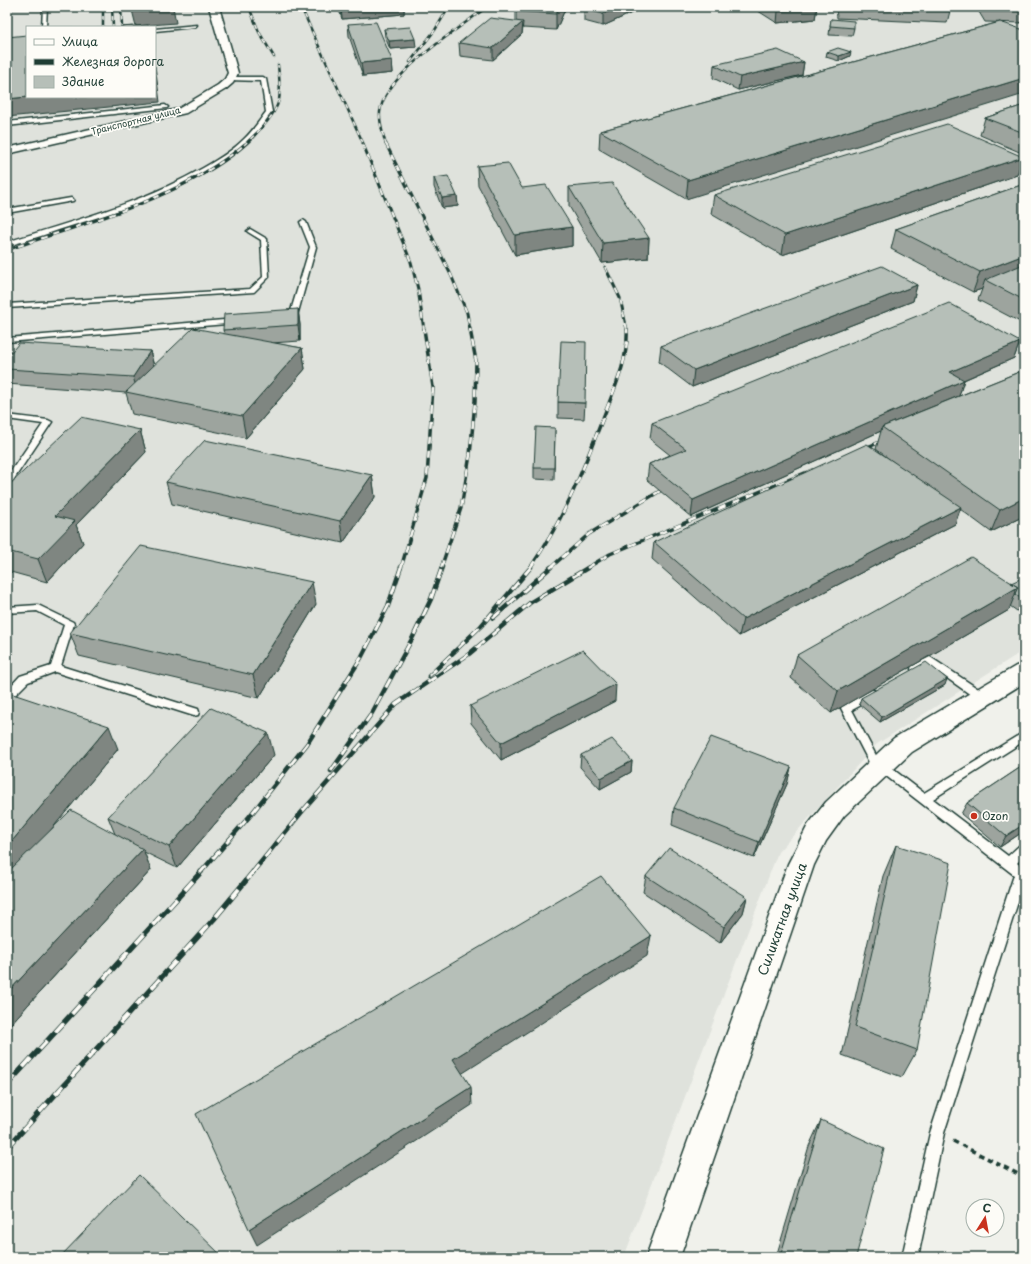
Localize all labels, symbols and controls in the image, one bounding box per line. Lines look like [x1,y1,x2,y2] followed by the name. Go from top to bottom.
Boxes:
[26,26,156,98] legend
[62,32,98,50] text: Улица
[62,52,165,70] text: Железная дорога
[62,72,104,90] text: Здание
[90,102,182,138] street label: Транспортная улица
[982,807,1008,824] place label: Ozon
[969,811,979,821] marker: Ozon
[752,859,811,978] street label: Силикатная улица
[965,1198,1005,1238] north arrow
[981,1199,993,1217] text: С

